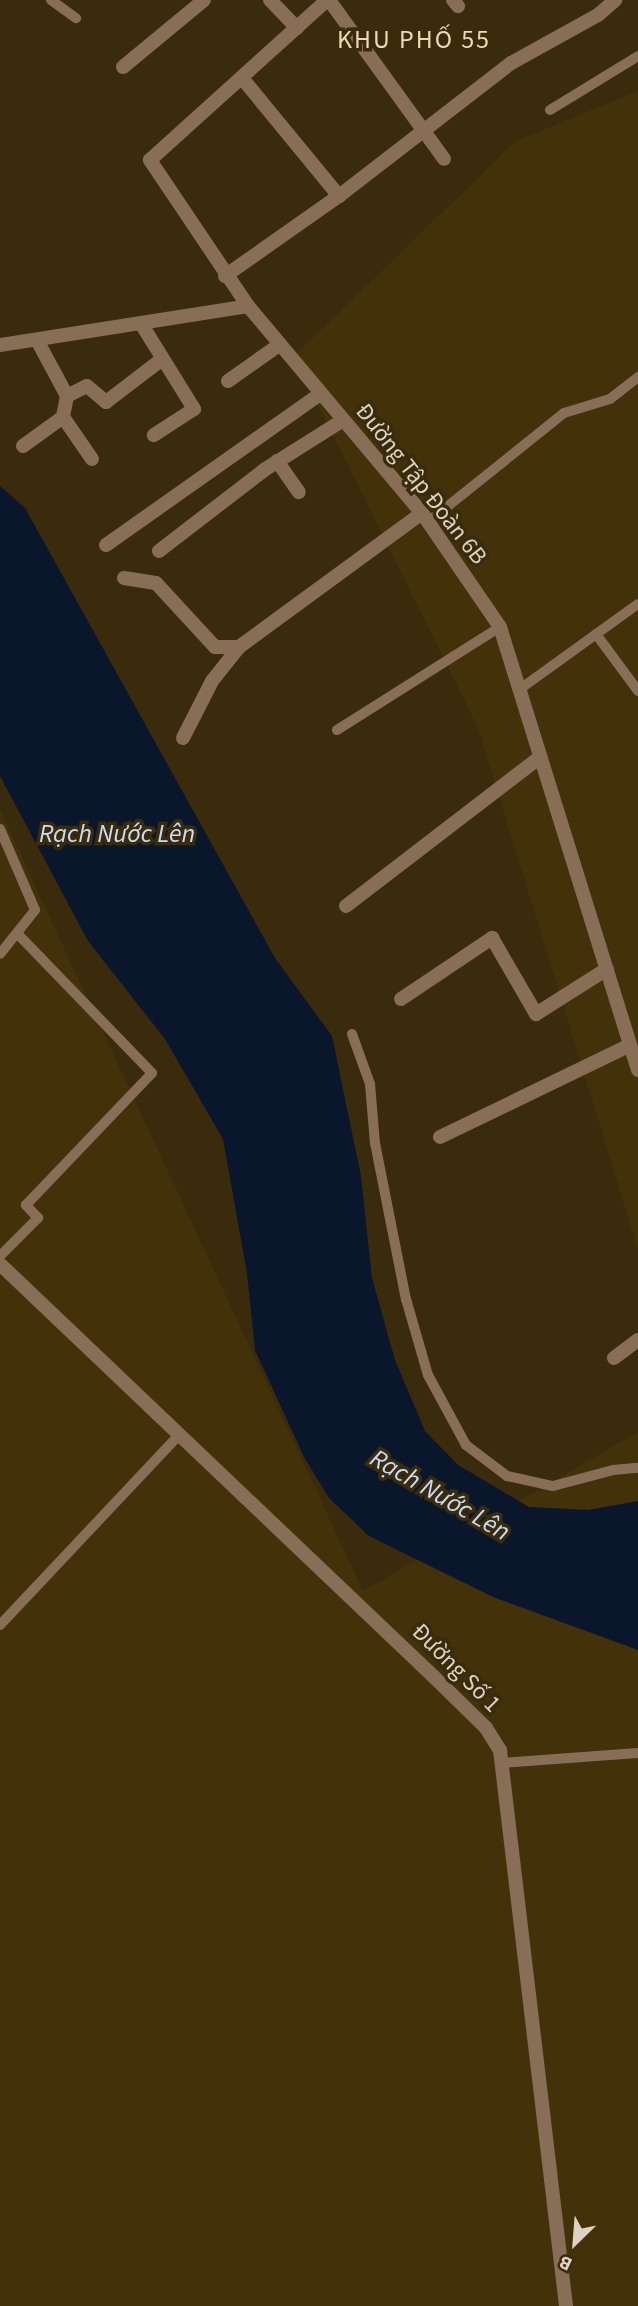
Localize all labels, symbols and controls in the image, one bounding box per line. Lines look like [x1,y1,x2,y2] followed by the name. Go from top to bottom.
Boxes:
[338,24,490,56] district label: KHU PHỐ 55
[349,398,493,570] street label: Đường Tập Đoàn 6B
[39,818,195,850] water label: Rạch Nước Lên
[365,1442,515,1548] water label: Rạch Nước Lên
[406,1618,506,1718] street label: Đường Số 1
[540,2208,610,2278] north arrow
[555,2248,577,2277] text: B

